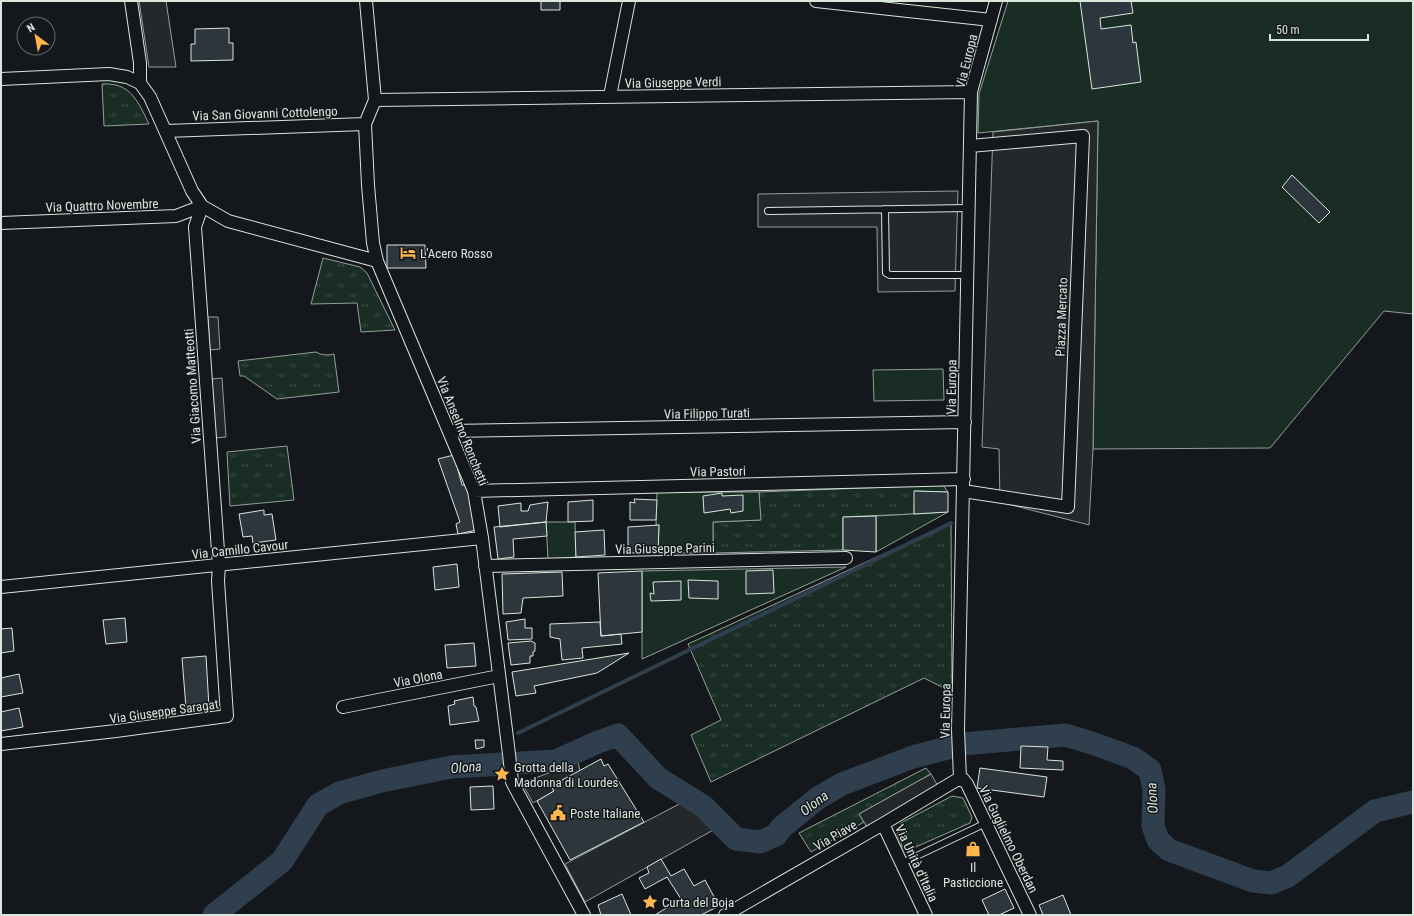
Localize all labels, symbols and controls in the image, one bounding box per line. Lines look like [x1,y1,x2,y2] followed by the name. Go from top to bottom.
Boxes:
[16,16,56,56] north arrow
[1270,16,1368,42] scale bar
[25,21,37,35] text: N
[1276,23,1300,37] text: 50 m
[953,33,980,90] street label: Via Europa
[625,74,722,91] street label: Via Giuseppe Verdi
[192,103,338,124] street label: Via San Giovanni Cottolengo
[45,196,159,215] street label: Via Quattro Novembre
[399,244,417,262] hotel icon: L'Acero Rosso
[420,246,492,261] place label: L'Acero Rosso
[1053,277,1070,357] street label: Piazza Mercato
[181,328,204,444] street label: Via Giacomo Matteotti
[944,359,959,415] street label: Via Europa
[434,374,491,488] street label: Via Anselmo Ronchetti
[664,405,750,422] street label: Via Filippo Turati
[690,464,746,479] street label: Via Pastori
[191,537,289,562] street label: Via Camillo Cavour
[615,540,715,557] street label: Via Giuseppe Parini
[392,666,444,691] street label: Via Olona
[938,683,953,739] street label: Via Europa
[109,696,220,727] street label: Via Giuseppe Saragat
[450,758,482,776] water label: Olona
[514,760,619,790] place label: Grotta della Madonna di Lourdes
[493,765,511,783] place icon: Grotta della Madonna di Lourdes
[1143,782,1161,814] water label: Olona
[976,783,1041,895] street label: Via Guglielmo Oberdan
[797,787,831,819] water label: Olona
[549,804,567,822] public building icon: Poste Italiane
[570,806,640,821] place label: Poste Italiane
[811,817,860,854] street label: Via Piave
[892,822,941,904] street label: Via Unità d'Italia
[964,840,982,858] shop icon: Il Pasticcione
[943,860,1003,890] place label: Il Pasticcione
[641,893,659,911] place icon: Curta del Boja
[662,895,734,910] place label: Curta del Boja

